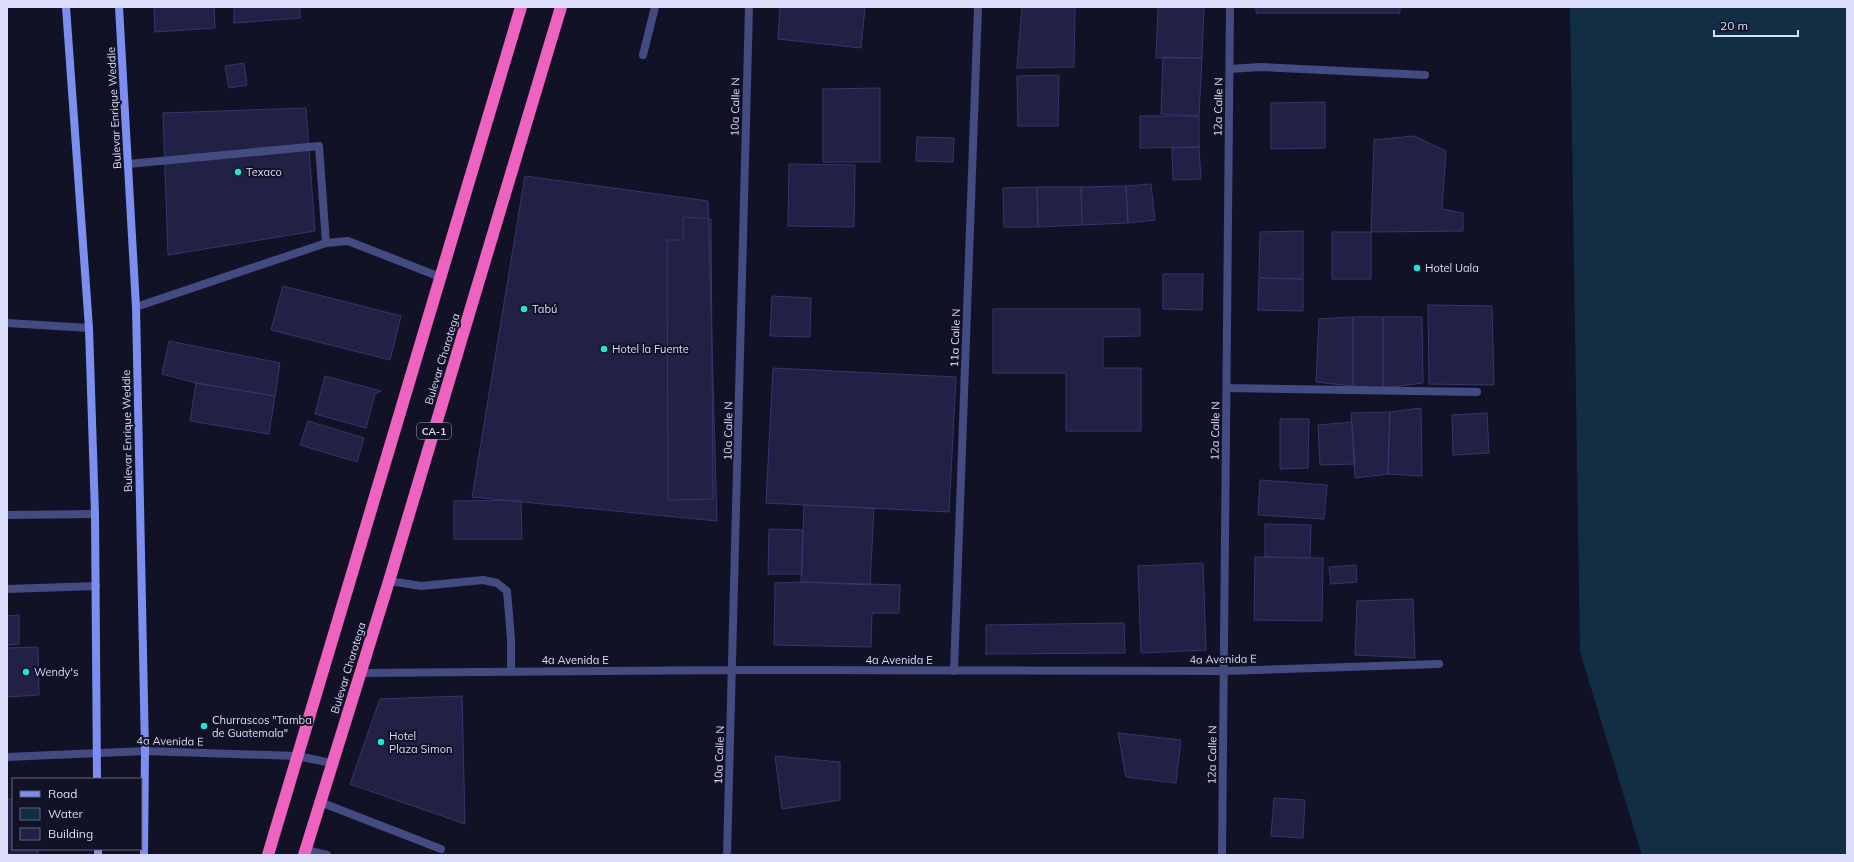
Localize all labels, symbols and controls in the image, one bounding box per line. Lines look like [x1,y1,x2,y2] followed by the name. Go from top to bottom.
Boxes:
[1714,12,1798,38] scale bar
[1720,18,1748,33] text: 20 m
[104,47,124,169] street label: Bulevar Enrique Weddle
[727,77,743,137] street label: 10a Calle N
[1210,77,1226,137] street label: 12a Calle N
[246,165,282,179] place label: Texaco
[233,167,243,177] marker: Texaco
[1425,261,1479,275] place label: Hotel Uala
[1412,263,1422,273] marker: Hotel Uala
[532,302,557,316] place label: Tabú
[519,304,529,314] marker: Tabú
[947,308,963,368] street label: 11a Calle N
[421,312,463,406] street label: Bulevar Chorotega
[612,342,689,356] place label: Hotel la Fuente
[599,344,609,354] marker: Hotel la Fuente
[119,370,135,492] street label: Bulevar Enrique Weddle
[720,401,736,461] street label: 10a Calle N
[1207,401,1223,461] street label: 12a Calle N
[417,423,451,439] road number: CA-1
[327,621,369,715] street label: Bulevar Chorotega
[1189,651,1257,667] street label: 4a Avenida E
[541,653,609,667] street label: 4a Avenida E
[865,653,933,667] street label: 4a Avenida E
[34,665,78,679] place label: Wendy's
[21,667,31,677] marker: Wendy's
[212,713,312,740] place label: Churrascos "Tamba de Guatemala"
[199,721,209,731] marker: Churrascos "Tamba de Guatemala"
[711,725,727,785] street label: 10a Calle N
[1204,725,1220,785] street label: 12a Calle N
[389,729,452,756] place label: Hotel Plaza Simon
[136,733,204,749] street label: 4a Avenida E
[376,737,386,747] marker: Hotel Plaza Simon
[12,778,142,850] legend
[48,786,77,801] text: Road
[48,806,84,821] text: Water
[48,826,93,841] text: Building

